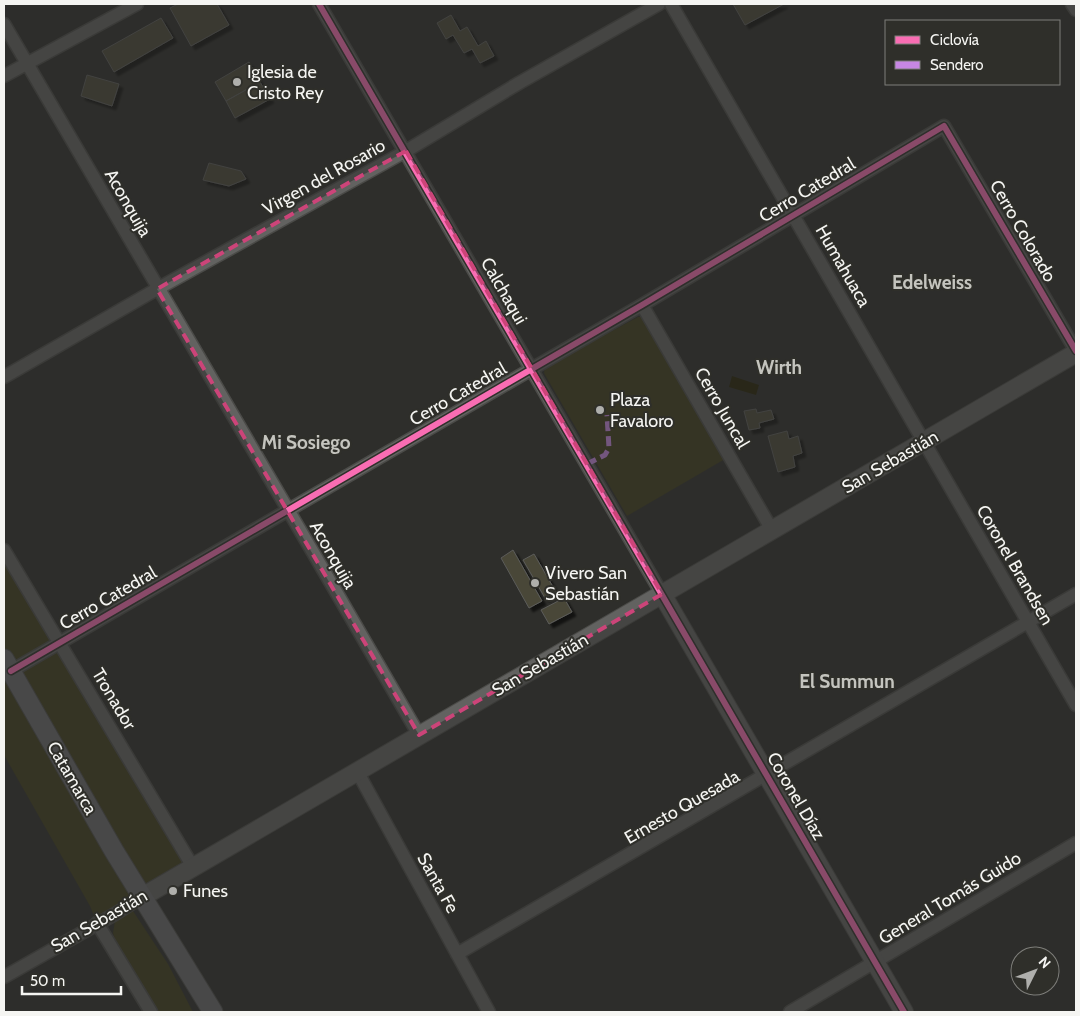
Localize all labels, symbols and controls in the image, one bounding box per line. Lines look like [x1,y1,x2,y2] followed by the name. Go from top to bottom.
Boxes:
[885,20,1060,85] legend
[930,31,980,49] text: Ciclovía
[930,56,984,74] text: Sendero
[247,61,324,104] place label: Iglesia de Cristo Rey
[231,76,243,88] marker: Iglesia de Cristo Rey
[259,134,389,220] street label: Virgen del Rosario
[755,152,860,227] street label: Cerro Catedral
[100,165,156,241] street label: Aconquija
[985,176,1061,286] street label: Cerro Colorado
[811,221,875,311] street label: Humahuaca
[476,254,532,328] street label: Calchaqui
[892,271,972,294] district label: Edelweiss
[756,356,802,379] district label: Wirth
[406,357,511,431] street label: Cerro Catedral
[690,363,754,453] street label: Cerro Juncal
[610,389,674,432] place label: Plaza Favaloro
[594,404,606,416] marker: Plaza Favaloro
[838,426,942,498] street label: San Sebastián
[262,431,351,454] district label: Mi Sosiego
[972,501,1058,629] street label: Coronel Brandsen
[305,517,361,593] street label: Aconquija
[56,561,161,635] street label: Cerro Catedral
[545,562,627,605] place label: Vivero San Sebastián
[529,577,541,589] marker: Vivero San Sebastián
[488,629,592,701] street label: San Sebastián
[87,664,141,734] street label: Tronador
[799,670,895,693] district label: El Summun
[42,737,102,819] street label: Catamarca
[762,748,830,844] street label: Coronel Díaz
[620,765,744,849] street label: Ernesto Quesada
[875,847,1025,949] street label: General Tomás Guido
[412,849,464,917] street label: Santa Fe
[183,880,228,902] place label: Funes
[47,885,151,957] street label: San Sebastián
[167,885,179,897] marker: Funes
[1010,946,1060,996] north arrow
[1035,953,1055,972] text: N
[22,964,121,996] scale bar
[30,972,65,990] text: 50 m

